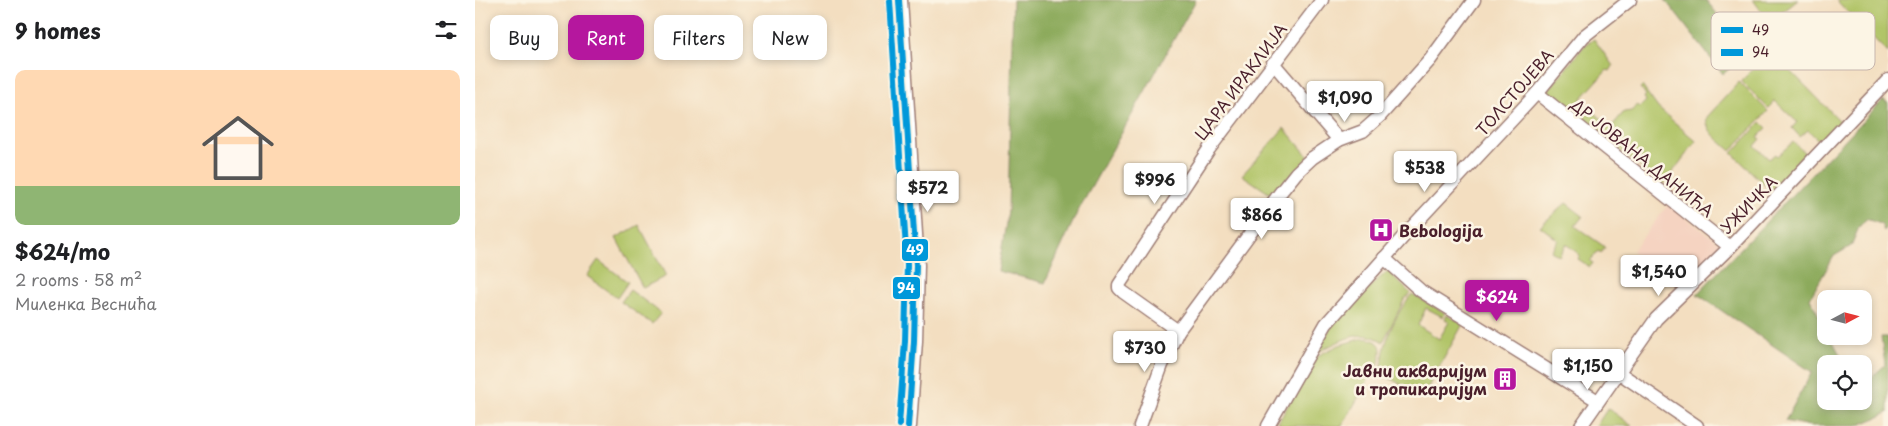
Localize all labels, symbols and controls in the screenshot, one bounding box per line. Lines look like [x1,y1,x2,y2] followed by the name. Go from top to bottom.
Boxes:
[1711,12,1875,70] legend
[15,14,101,46] text: 9 homes
[490,15,558,60] chip: Buy
[568,15,644,60] chip: Rent
[654,15,743,60] chip: Filters
[753,15,827,60] chip: New
[432,16,460,44] icon: filters
[1188,18,1292,144] street label: ЦАРА ИРАКЛИЈА
[1752,19,1769,40] text: 49
[1752,41,1769,62] text: 94
[1470,43,1559,141] street label: ТОЛСТОЈЕВА
[1304,80,1386,123] pin: $1,090
[1318,85,1372,109] text: $1,090
[1566,91,1719,222] street label: ДР ЈОВАНА ДАНИЋА
[193,103,283,193] icon: home
[1395,150,1455,193] pin: $538
[1405,155,1445,179] text: $538
[1125,162,1185,205] pin: $996
[1135,167,1175,191] text: $996
[898,170,958,213] pin: $572
[1714,170,1782,238] street label: УЖИЧКА
[908,175,948,199] text: $572
[1232,198,1292,240] pin: $866
[1242,202,1282,226] text: $866
[1368,217,1394,243] hospital icon: Bebologija
[1399,218,1483,242] place label: Bebologija
[15,235,110,267] text: $624/mo
[901,238,929,262] line badge: 49
[906,239,924,260] text: 49
[1618,254,1700,297] pin: $1,540
[1632,259,1686,283] text: $1,540
[15,267,142,291] text: 2 rooms · 58 m²
[892,276,921,300] line badge: 94
[897,277,915,298] text: 94
[1467,280,1527,322] pin: $624
[1476,284,1518,308] text: $624
[1817,290,1873,345] north arrow
[1817,290,1872,410] map controls
[15,291,156,315] text: Миленка Веснића
[1115,330,1175,373] pin: $730
[1124,335,1166,359] text: $730
[1547,348,1629,391] pin: $1,150
[1563,353,1613,377] text: $1,150
[1817,355,1872,410] button: locate
[1343,358,1487,400] place label: Јавни акваријум и тропикаријум
[1492,366,1518,392] building icon: Јавни акваријум и тропикаријум

